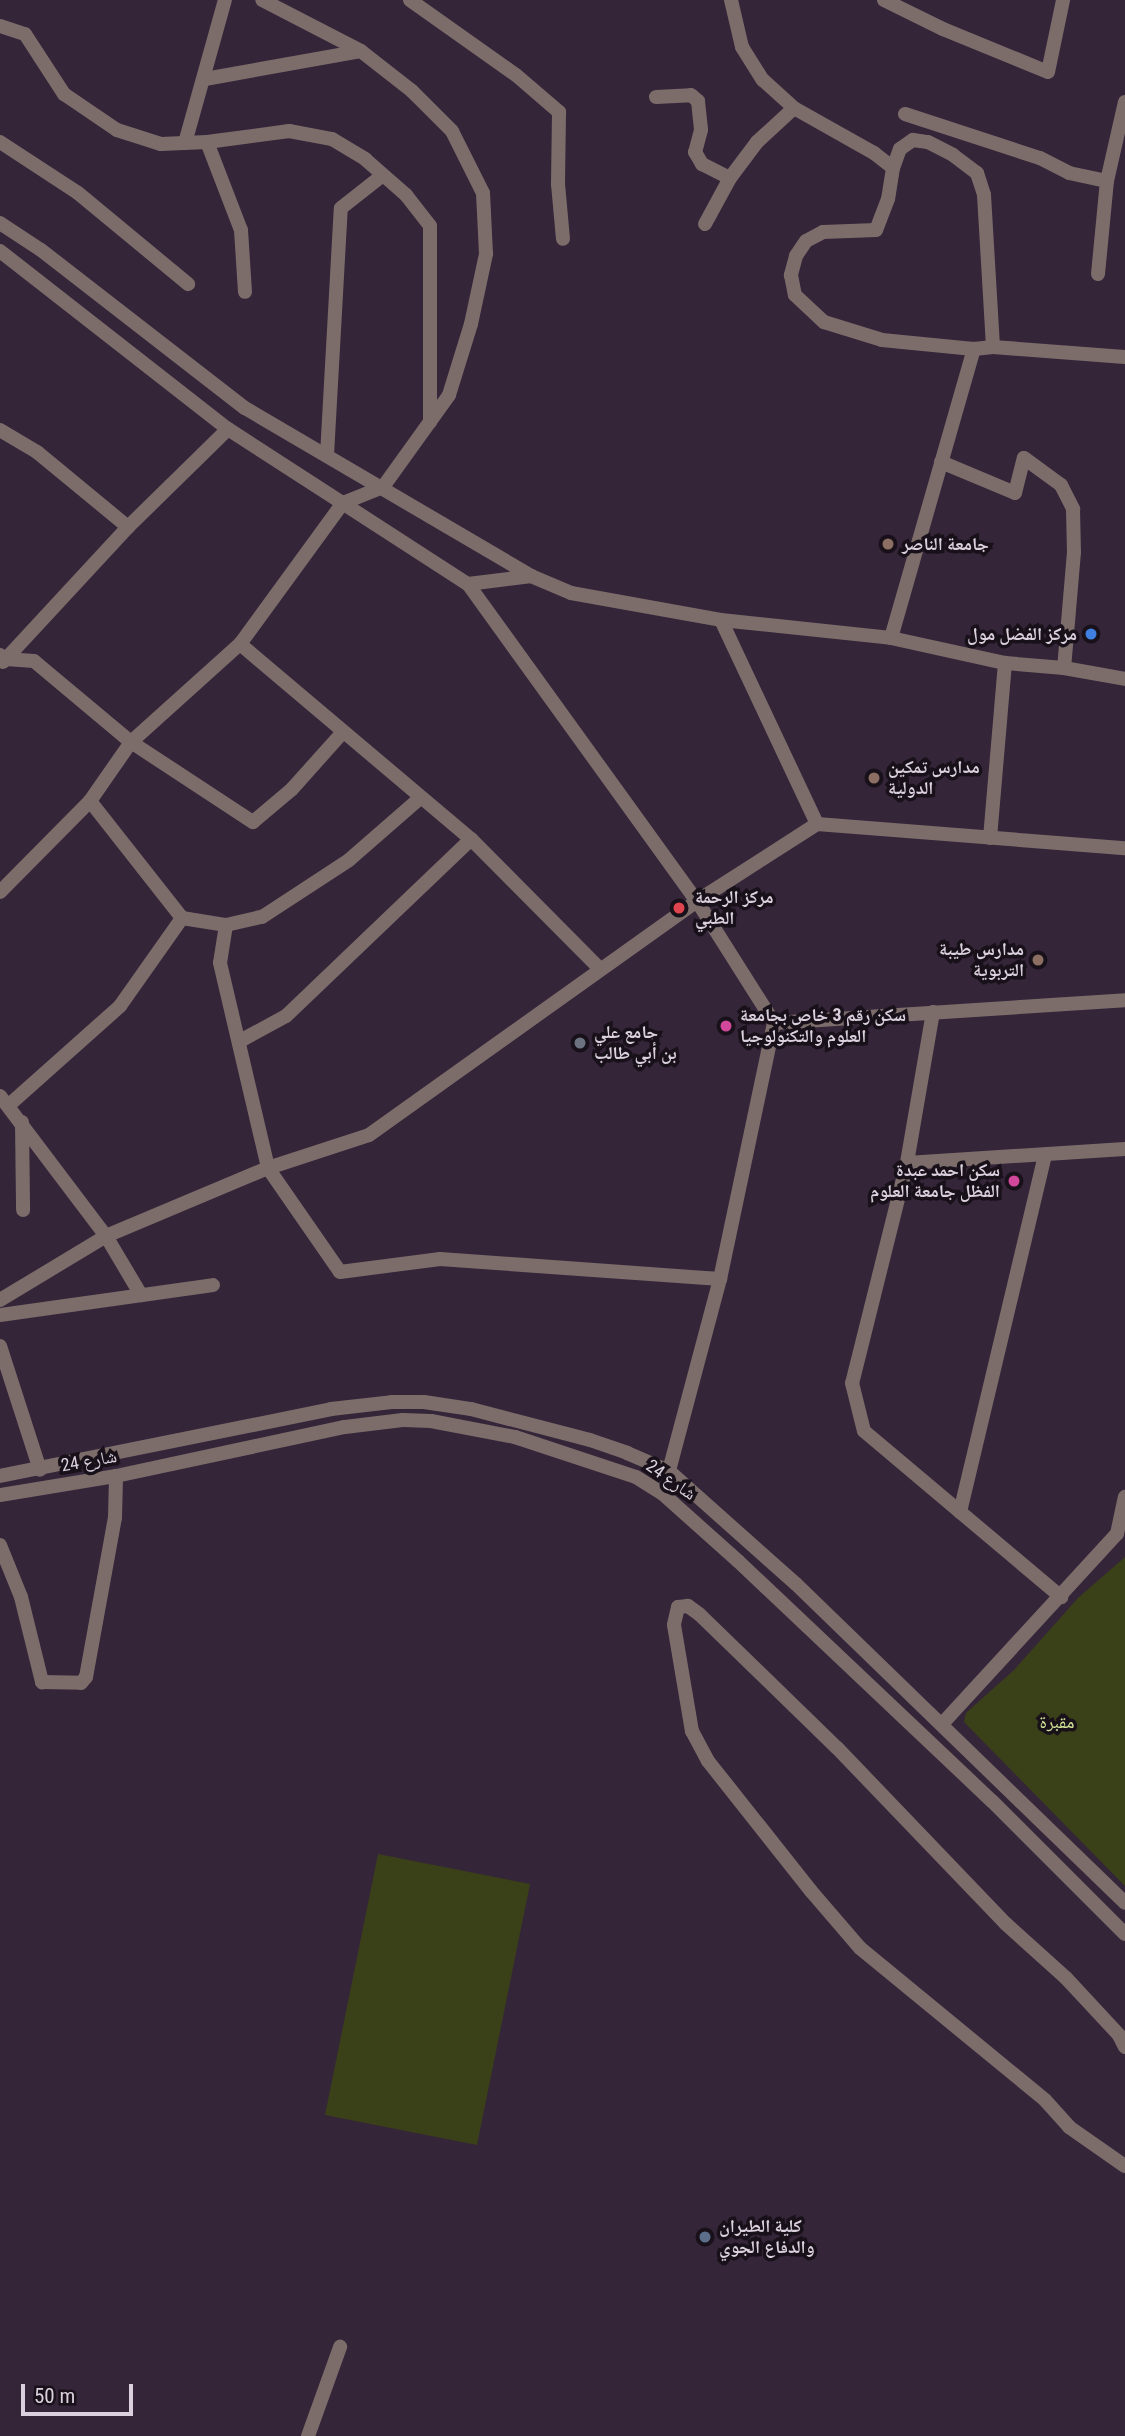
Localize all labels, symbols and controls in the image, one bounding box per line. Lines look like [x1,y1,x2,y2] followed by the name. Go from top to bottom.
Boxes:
[902,533,989,555] place label: جامعة الناصر
[880,536,896,552] marker: جامعة الناصر
[967,623,1077,645] place label: مركز الفضل مول
[1083,626,1099,642] marker: مركز الفضل مول
[888,757,980,800] place label: مدارس تمكين الدولية
[866,770,882,786] marker: مدارس تمكين الدولية
[695,887,773,930] place label: مركز الرحمة الطبي
[669,898,689,918] marker: مركز الرحمة الطبي
[939,939,1024,982] place label: مدارس طيبة التربوية
[1030,952,1046,968] marker: مدارس طيبة التربوية
[740,1005,906,1048] place label: سكن رقم 3 خاص بجامعة العلوم والتكنولوجيا
[718,1018,734,1034] marker: سكن رقم 3 خاص بجامعة العلوم والتكنولوجيا
[594,1022,677,1064] place label: جامع علي بن أبي طالب
[572,1035,588,1051] marker: جامع علي بن أبي طالب
[870,1160,1000,1202] place label: سكن احمد عبدة الفظل جامعة العلوم
[1006,1173,1022,1189] marker: سكن احمد عبدة الفظل جامعة العلوم
[59,1445,119,1477] street label: شارع 24
[642,1455,700,1505] street label: شارع 24
[1039,1711,1075,1733] park label: مقبرة
[719,2216,815,2258] place label: كلية الطيران والدفاع الجوي
[697,2229,713,2245] marker: كلية الطيران والدفاع الجوي
[24,2370,136,2414] scale bar
[34,2384,75,2408] text: 50 m

